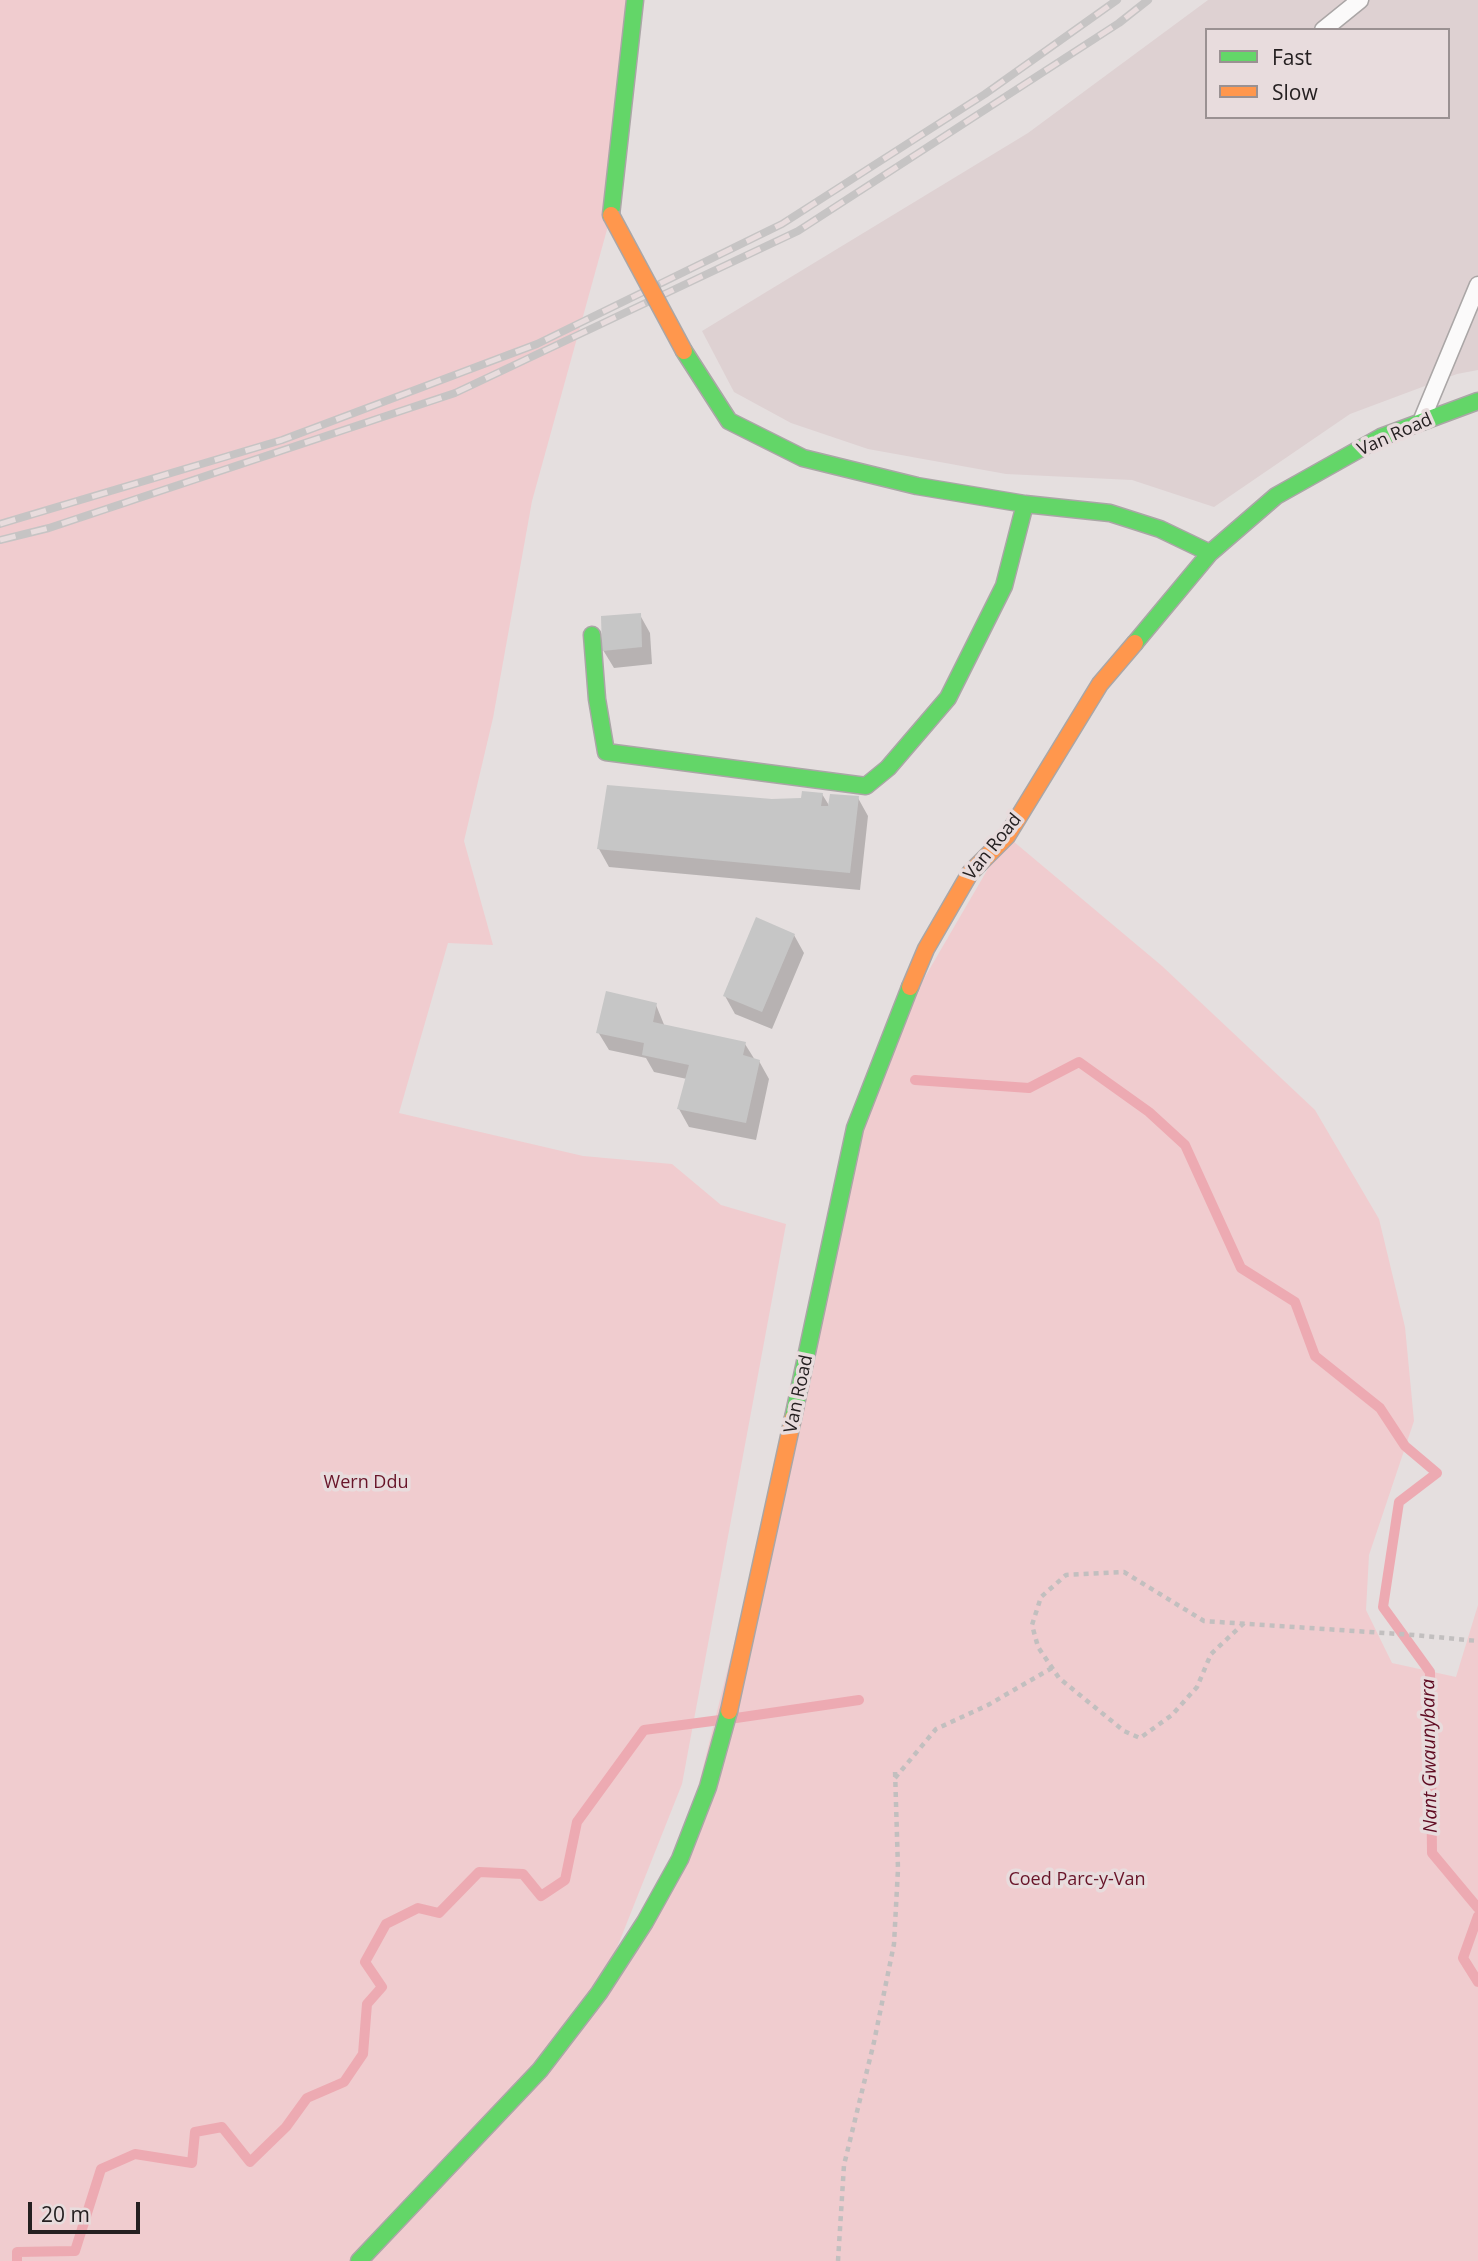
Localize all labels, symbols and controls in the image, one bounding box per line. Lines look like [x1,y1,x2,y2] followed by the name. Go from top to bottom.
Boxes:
[1205,28,1450,119] legend
[1272,43,1312,71] text: Fast
[1272,78,1318,106] text: Slow
[1354,409,1436,461] street label: Van Road
[960,809,1026,885] street label: Van Road
[780,1353,818,1435] street label: Van Road
[324,1472,408,1494] park label: Wern Ddu
[1417,1679,1443,1833] water label: Nant Gwaunybara
[1008,1869,1146,1891] park label: Coed Parc-y-Van
[32,2188,144,2232] scale bar
[41,2200,90,2228] text: 20 m

